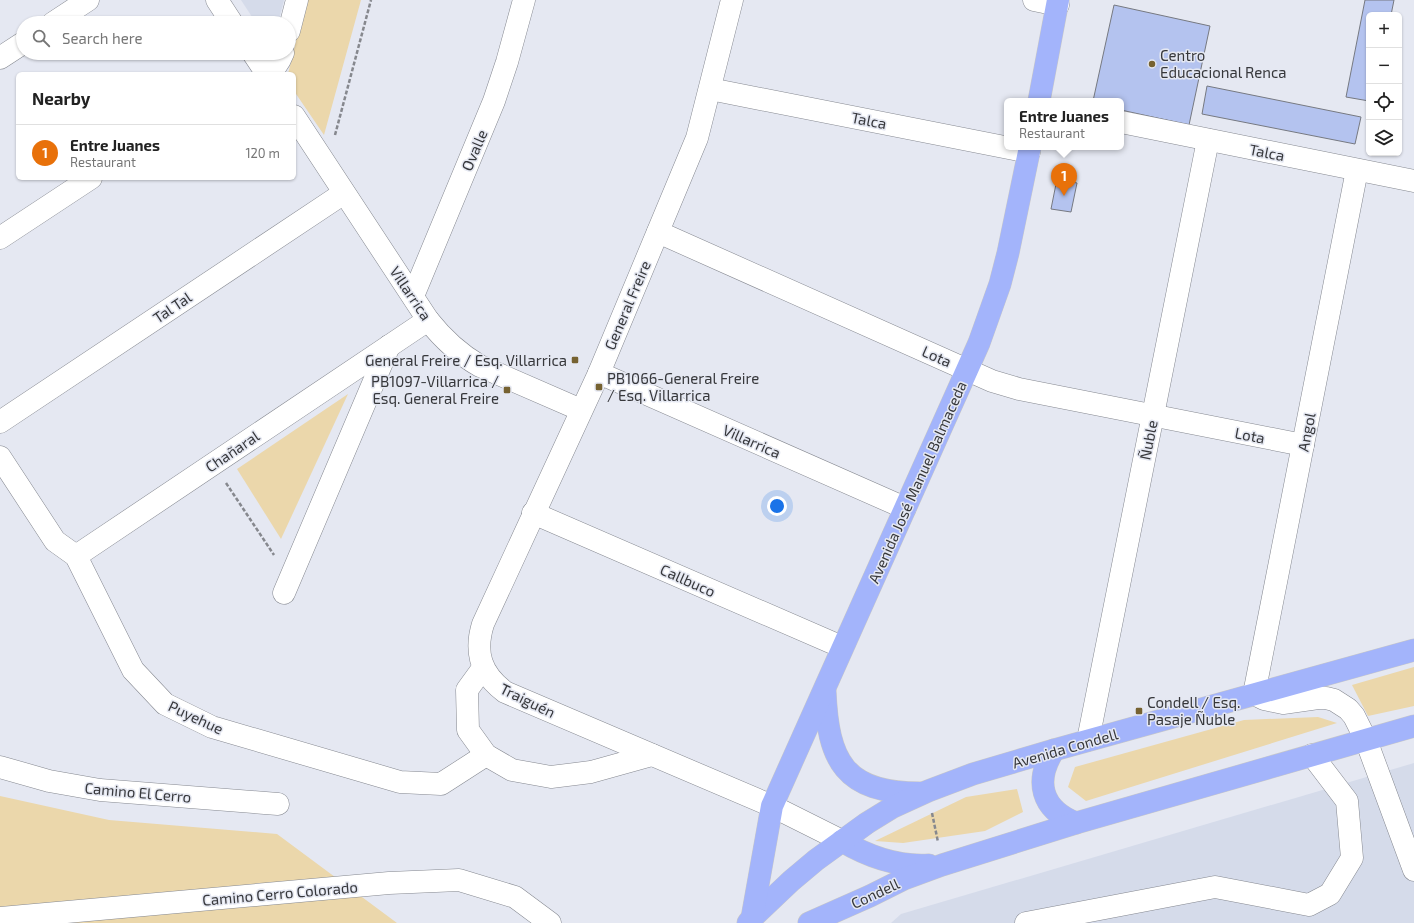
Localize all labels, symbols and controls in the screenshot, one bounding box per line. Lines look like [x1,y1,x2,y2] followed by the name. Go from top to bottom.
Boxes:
[1366,12,1402,156] map controls
[1366,12,1402,48] button: +
[16,16,296,60] search box
[30,27,52,49] icon: search
[62,29,143,47] text: Search here
[1160,46,1287,81] place label: Centro Educacional Renca
[1366,48,1402,84] button: −
[1147,59,1157,69] marker: Centro Educacional Renca
[1366,84,1402,120] button: locate
[32,88,90,108] text: Nearby
[1004,98,1124,150] popup
[1019,107,1109,125] text: Entre Juanes
[850,108,888,132] street label: Talca
[1366,120,1402,156] button: layers
[1019,125,1085,141] text: Restaurant
[457,127,491,173] street label: Ovalle
[70,136,160,154] text: Entre Juanes
[1248,140,1286,164] street label: Talca
[42,145,48,161] text: 1
[245,145,280,161] text: 120 m
[70,154,136,170] text: Restaurant
[1051,163,1077,196] pin: 1
[600,258,654,352] street label: General Freire
[386,263,436,323] street label: Villarrica
[149,287,195,326] street label: Tal Tal
[920,342,954,370] street label: Lota
[365,351,567,369] place label: General Freire / Esq. Villarrica
[570,355,580,365] marker: General Freire / Esq. Villarrica
[607,369,759,404] place label: PB1066-General Freire / Esq. Villarrica
[371,372,499,407] place label: PB1097-Villarrica / Esq. General Freire
[864,378,970,586] street label: Avenida José Manuel Balmaceda
[594,382,604,392] marker: PB1066-General Freire / Esq. Villarrica
[502,385,512,395] marker: PB1097-Villarrica / Esq. General Freire
[1293,410,1319,453] street label: Angol
[1135,419,1161,461] street label: Ñuble
[720,420,784,462] street label: Villarrica
[1233,423,1267,447] street label: Lota
[202,426,263,476] street label: Chañaral
[767,496,787,516] your location
[658,560,718,600] street label: Callbuco
[498,679,558,721] street label: Traiguén
[1147,693,1240,729] place label: Condell / Esq. Pasaje Ñuble
[166,696,226,738] street label: Puyehue
[1134,706,1144,716] marker: Condell / Esq. Pasaje Ñuble
[1010,724,1120,772] street label: Avenida Condell
[84,778,192,806] street label: Camino El Cerro
[848,874,903,912] street label: Condell
[202,877,358,909] street label: Camino Cerro Colorado

